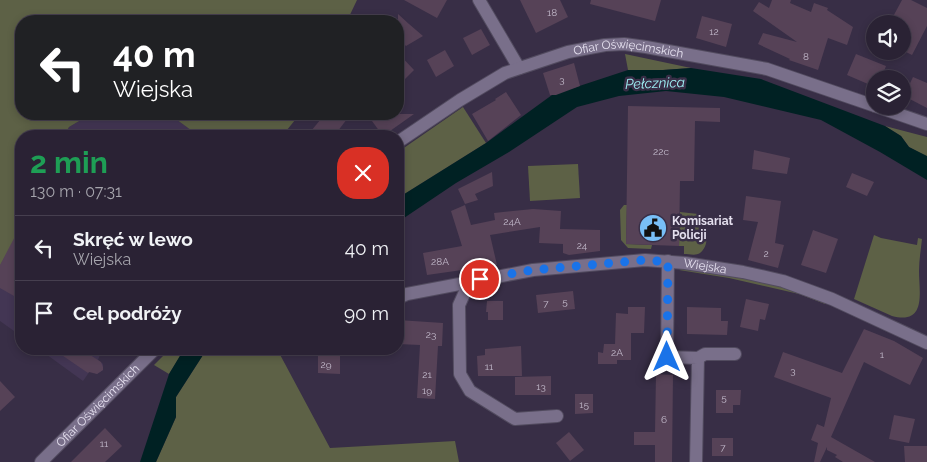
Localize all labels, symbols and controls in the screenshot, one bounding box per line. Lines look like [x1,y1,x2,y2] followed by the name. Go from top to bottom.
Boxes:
[547,7,557,18] house number: 18
[866,15,911,115] map controls
[866,15,911,60] button: sound
[709,26,719,37] house number: 12
[113,34,195,75] text: 40 m
[30,35,95,100] icon: left
[572,37,685,61] street label: Ofiar Oświęcimskich
[803,51,809,62] house number: 8
[866,70,911,115] button: layers
[559,74,565,85] house number: 3
[625,74,685,92] water label: Pełcznica
[113,76,193,102] text: Wiejska
[30,145,108,180] text: 2 min
[653,146,669,157] house number: 22c
[337,147,389,199] button: close
[30,182,122,201] text: 130 m · 07:31
[638,213,668,243] public building icon: Komisariat Policji
[672,214,733,242] place label: Komisariat Policji
[503,216,521,227] house number: 24A
[73,228,193,250] text: Skręć w lewo
[30,234,58,262] icon: left
[345,237,389,259] text: 40 m
[577,240,588,251] house number: 24
[763,248,769,259] house number: 2
[73,250,131,269] text: Wiejska
[431,256,449,267] house number: 28A
[682,256,728,276] street label: Wiejska
[459,258,501,300] pin
[466,265,494,293] icon: arrive
[562,296,568,307] house number: 5
[543,298,549,309] house number: 7
[30,299,58,327] icon: arrive
[73,302,182,324] text: Cel podróży
[344,302,389,324] text: 90 m
[426,329,436,340] house number: 23
[640,330,692,382] position arrow
[611,347,623,358] house number: 2A
[880,349,885,360] house number: 1
[320,359,332,370] house number: 29
[53,361,142,450] street label: Ofiar Oświęcimskich
[485,361,494,372] house number: 11
[790,365,796,376] house number: 3
[422,369,432,380] house number: 21
[536,381,546,392] house number: 13
[422,385,432,396] house number: 19
[721,392,727,403] house number: 5
[579,399,589,410] house number: 15
[661,414,667,425] house number: 6
[100,438,109,449] house number: 11
[720,442,726,453] house number: 7

